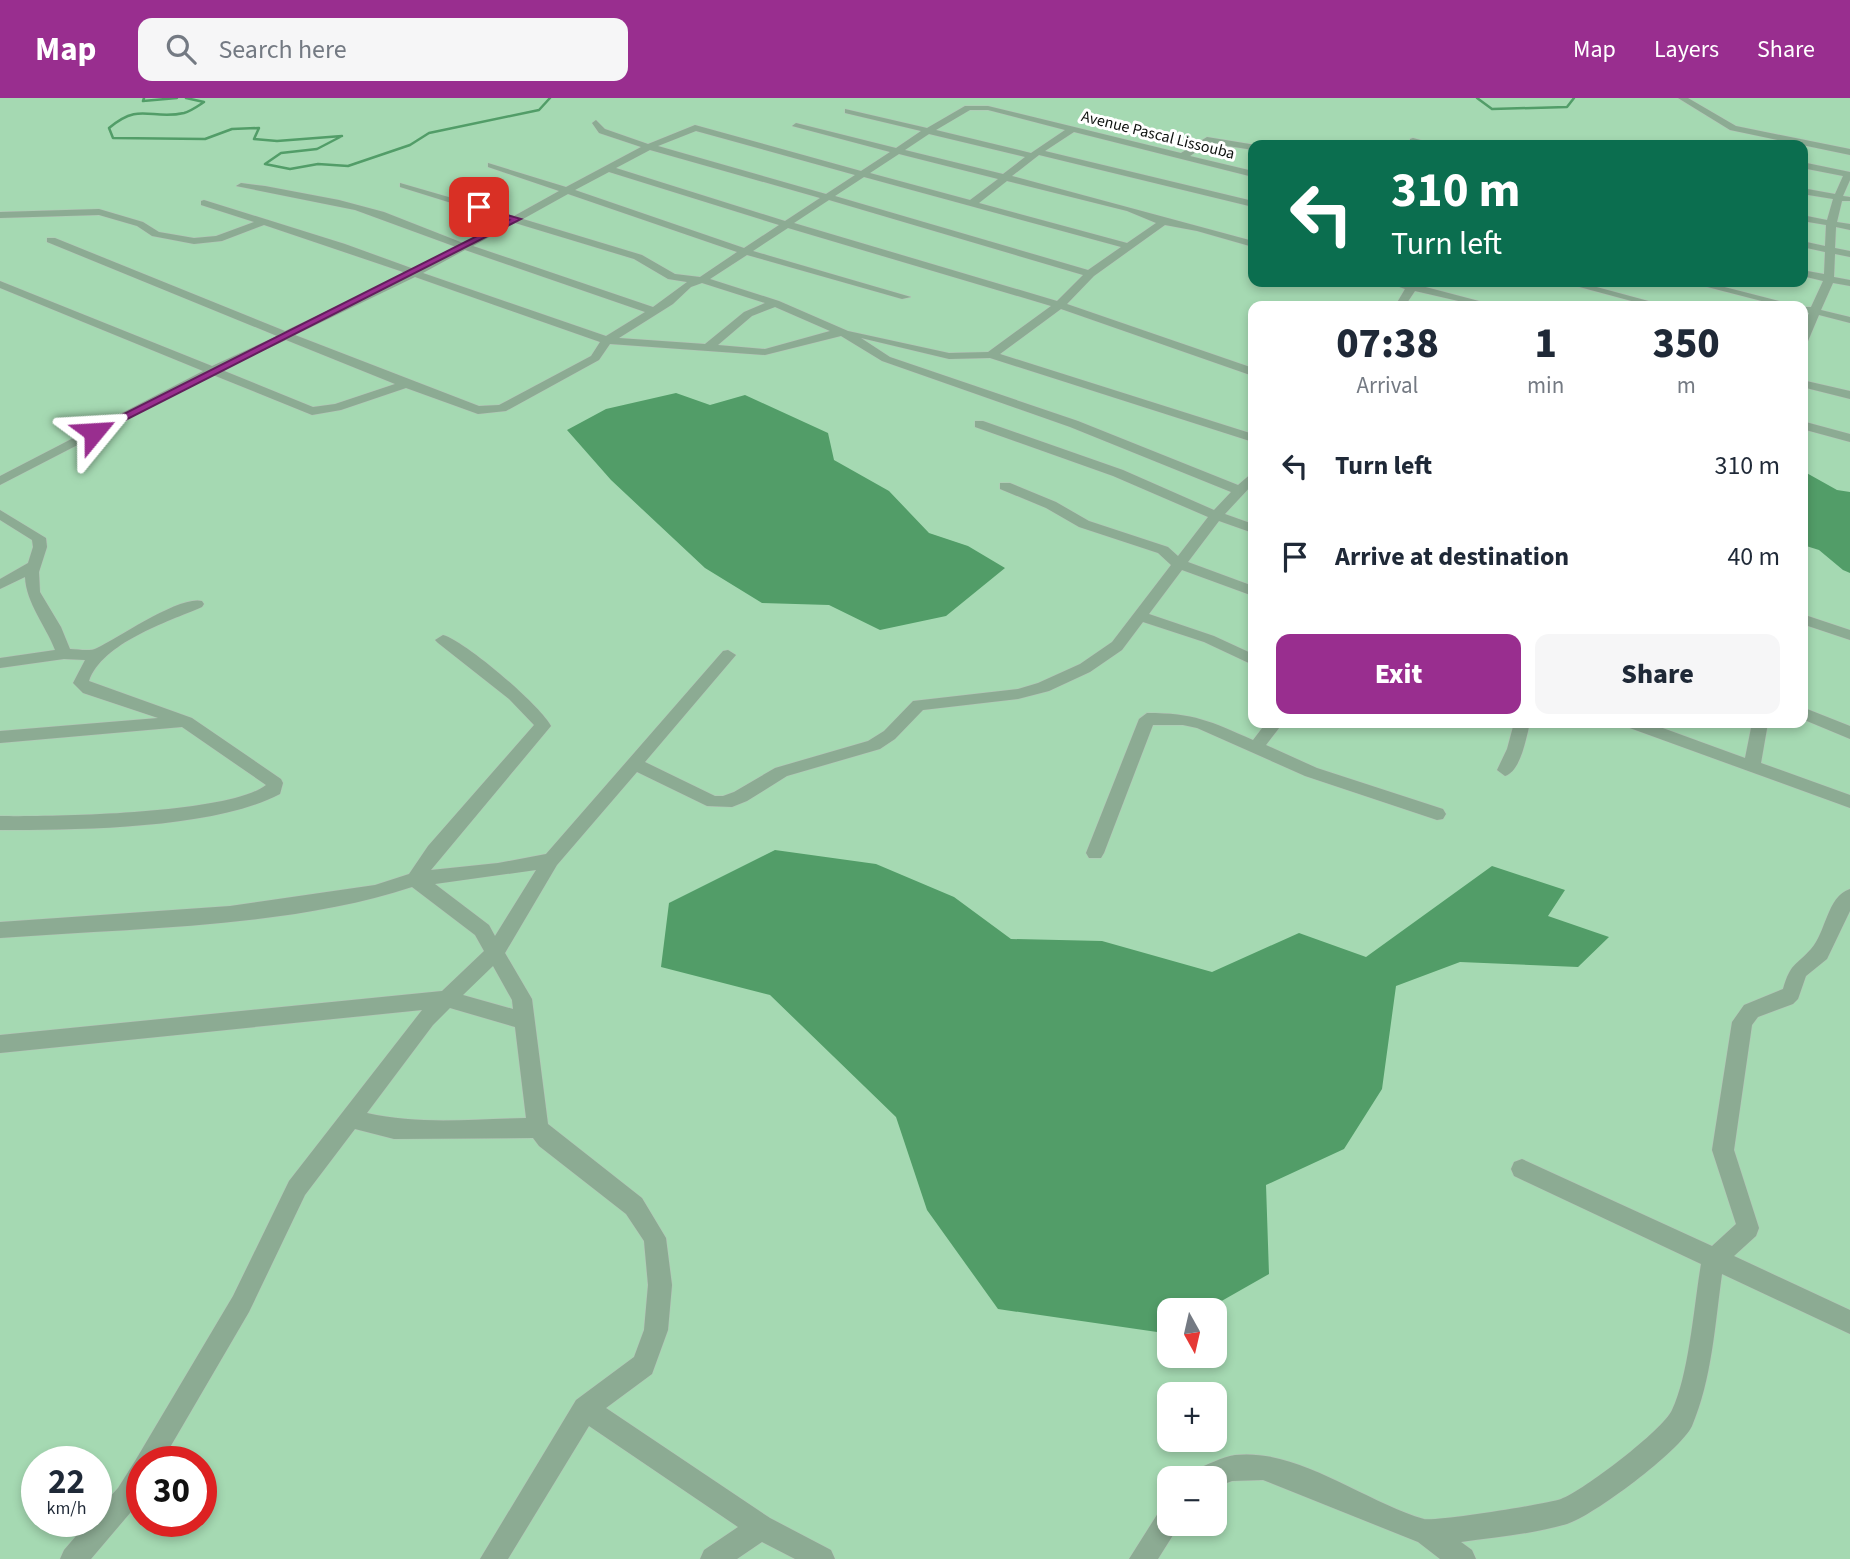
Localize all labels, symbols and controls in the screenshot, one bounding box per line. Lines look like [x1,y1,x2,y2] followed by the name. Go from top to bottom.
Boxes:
[138,18,628,81] search box
[35,26,96,73] text: Map
[162,30,200,68] icon: search
[218,31,347,68] text: Search here
[1573,32,1616,67] text: Map
[1654,32,1719,67] text: Layers
[1757,32,1815,67] text: Share
[1079,105,1237,165] street label: Avenue Pascal Lissouba
[1391,156,1520,226] text: 310 m
[1276,168,1367,259] icon: left
[449,177,509,237] pin
[460,188,498,226] icon: arrive
[1391,221,1502,267] text: Turn left
[1336,314,1439,374] text: 07:38
[1534,314,1557,374] text: 1
[1653,314,1720,374] text: 350
[1357,369,1418,402] text: Arrival
[1527,369,1564,402] text: min
[1677,369,1696,402] text: m
[57,395,131,469] position arrow
[1276,447,1314,485] icon: left
[1335,447,1432,484] text: Turn left
[1714,447,1780,484] text: 310 m
[1276,538,1314,576] icon: arrive
[1335,538,1569,575] text: Arrive at destination
[1727,538,1780,575] text: 40 m
[1276,634,1521,714] button: Exit
[1535,634,1780,714] button: Share
[1157,1298,1227,1368] north arrow
[1157,1298,1227,1536] map controls
[1157,1382,1227,1452] button: +
[126,1446,217,1537] speed limit sign: 30
[48,1457,85,1507] text: 22
[1157,1466,1227,1536] button: −
[47,1496,86,1521] text: km/h

